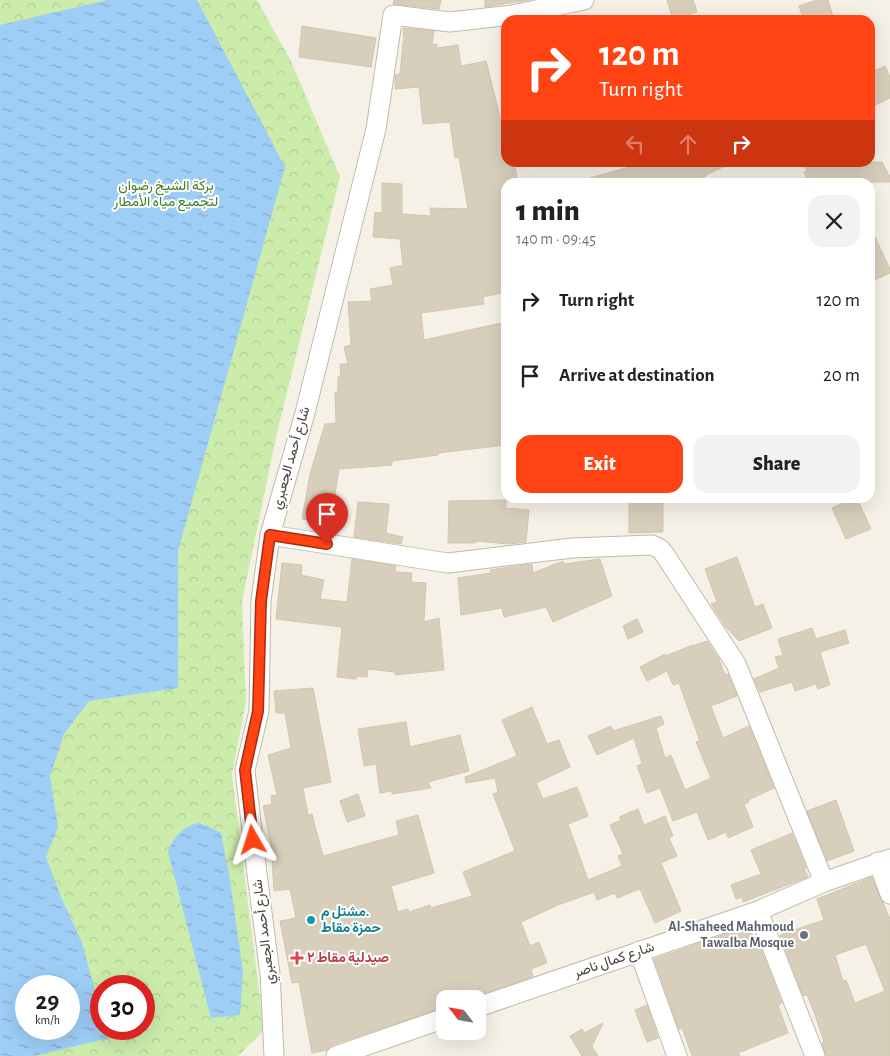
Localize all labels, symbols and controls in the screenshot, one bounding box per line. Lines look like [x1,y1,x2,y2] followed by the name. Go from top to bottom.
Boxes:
[516,35,581,100] icon: right
[599,37,680,72] text: 120 m
[599,78,683,100] text: Turn right
[621,130,649,158] icon: left
[674,130,702,158] icon: ahead
[727,130,755,158] icon: right
[113,179,218,212] park label: بركة الشيخ رضوان لتجميع مياه الأمطار
[808,195,860,247] button: close
[516,196,580,226] text: 1 min
[516,231,596,247] text: 140 m · 09:45
[516,287,544,315] icon: right
[559,291,634,310] text: Turn right
[816,291,860,310] text: 120 m
[516,362,544,390] icon: arrive
[559,366,715,385] text: Arrive at destination
[823,366,860,385] text: 20 m
[269,405,316,512] street label: شارع أحمد الجعبري
[516,435,683,493] button: Exit
[693,435,860,493] button: Share
[306,493,348,544] pin
[313,500,341,528] icon: arrive
[226,813,278,865] position arrow
[250,878,281,986] street label: شارع أحمد الجعبري
[321,905,381,936] place label: مشتل م. حمزة مقاط
[305,914,317,926] marker: مشتل م. حمزة مقاط
[668,920,795,950] place label: Al-Shaheed Mahmoud Tawalba Mosque
[798,929,810,941] marker: Al-Shaheed Mahmoud Tawalba Mosque
[571,940,657,984] street label: شارع كمال ناصر
[307,951,389,966] place label: صيدلية مقاط ٢
[291,952,303,964] marker: صيدلية مقاط ٢
[90,975,155,1040] speed limit sign: 30
[36,989,59,1014] text: 29
[436,990,486,1040] north arrow
[436,990,486,1040] map controls
[35,1014,60,1026] text: km/h

